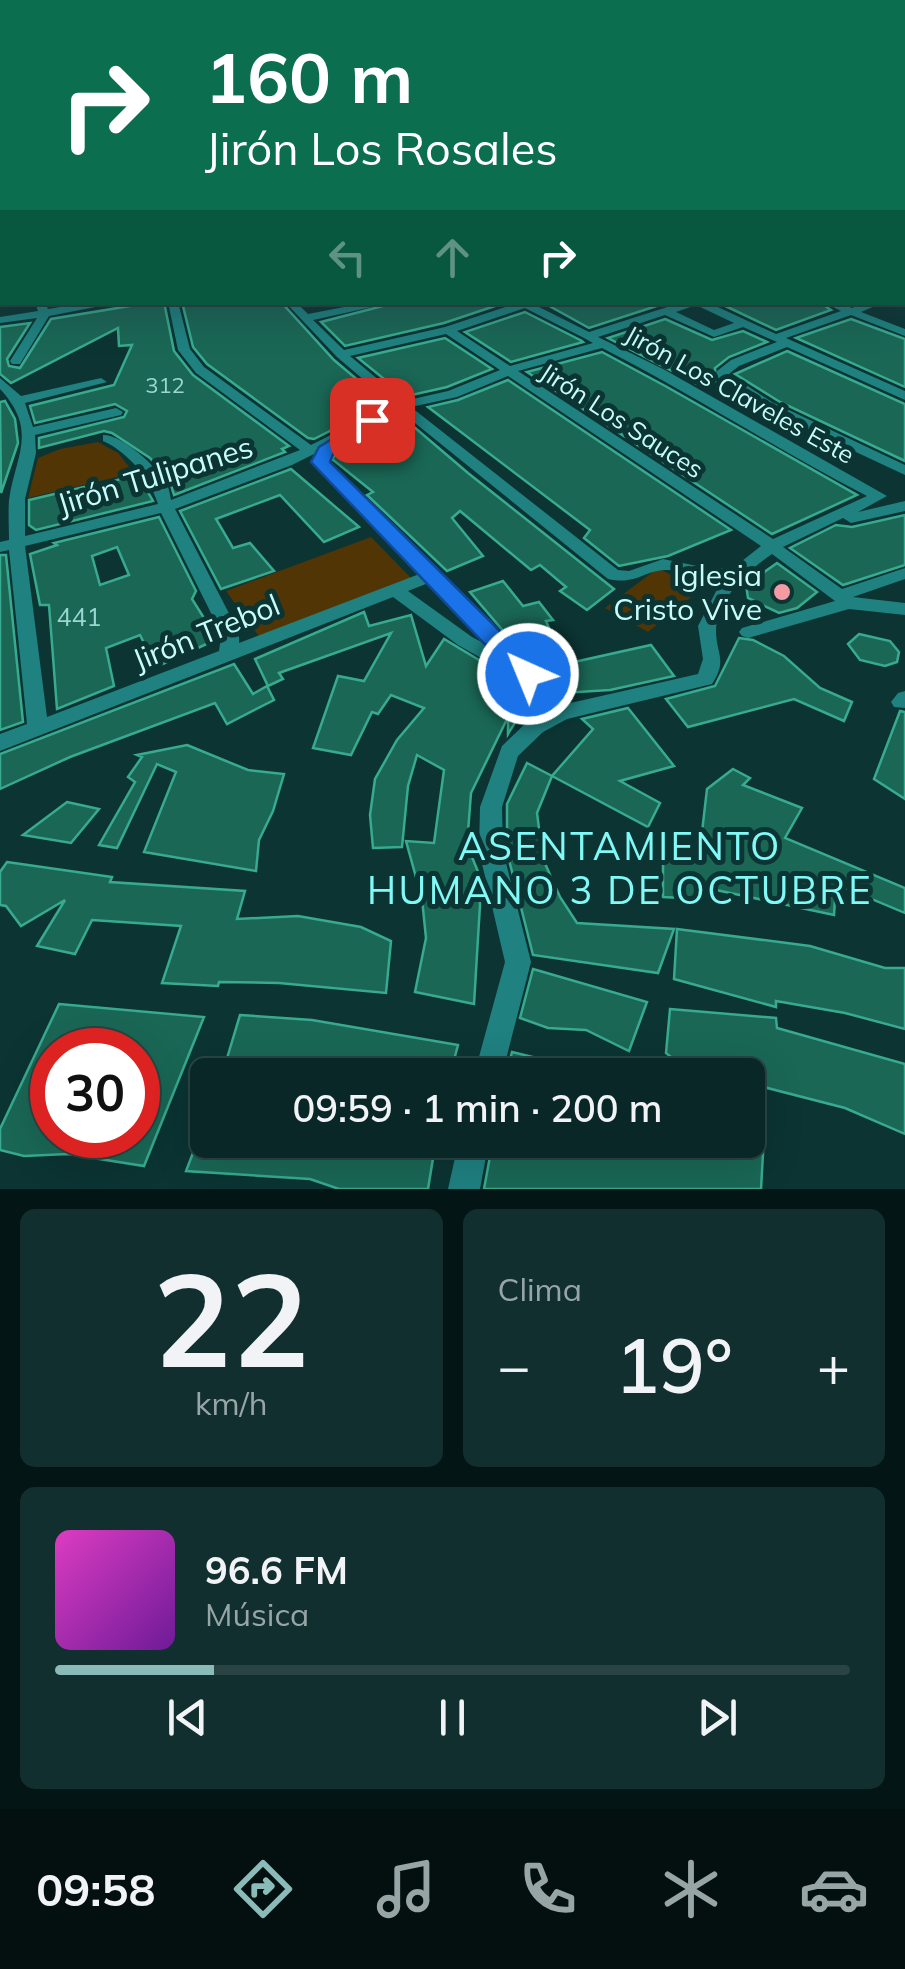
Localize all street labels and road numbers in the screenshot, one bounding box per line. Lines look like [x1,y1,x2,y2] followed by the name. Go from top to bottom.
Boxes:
[620,318,860,470] street label: Jirón Los Claveles Este
[535,356,709,484] street label: Jirón Los Sauces
[53,427,257,523] street label: Jirón Tulipanes
[127,585,285,679] street label: Jirón Trebol

